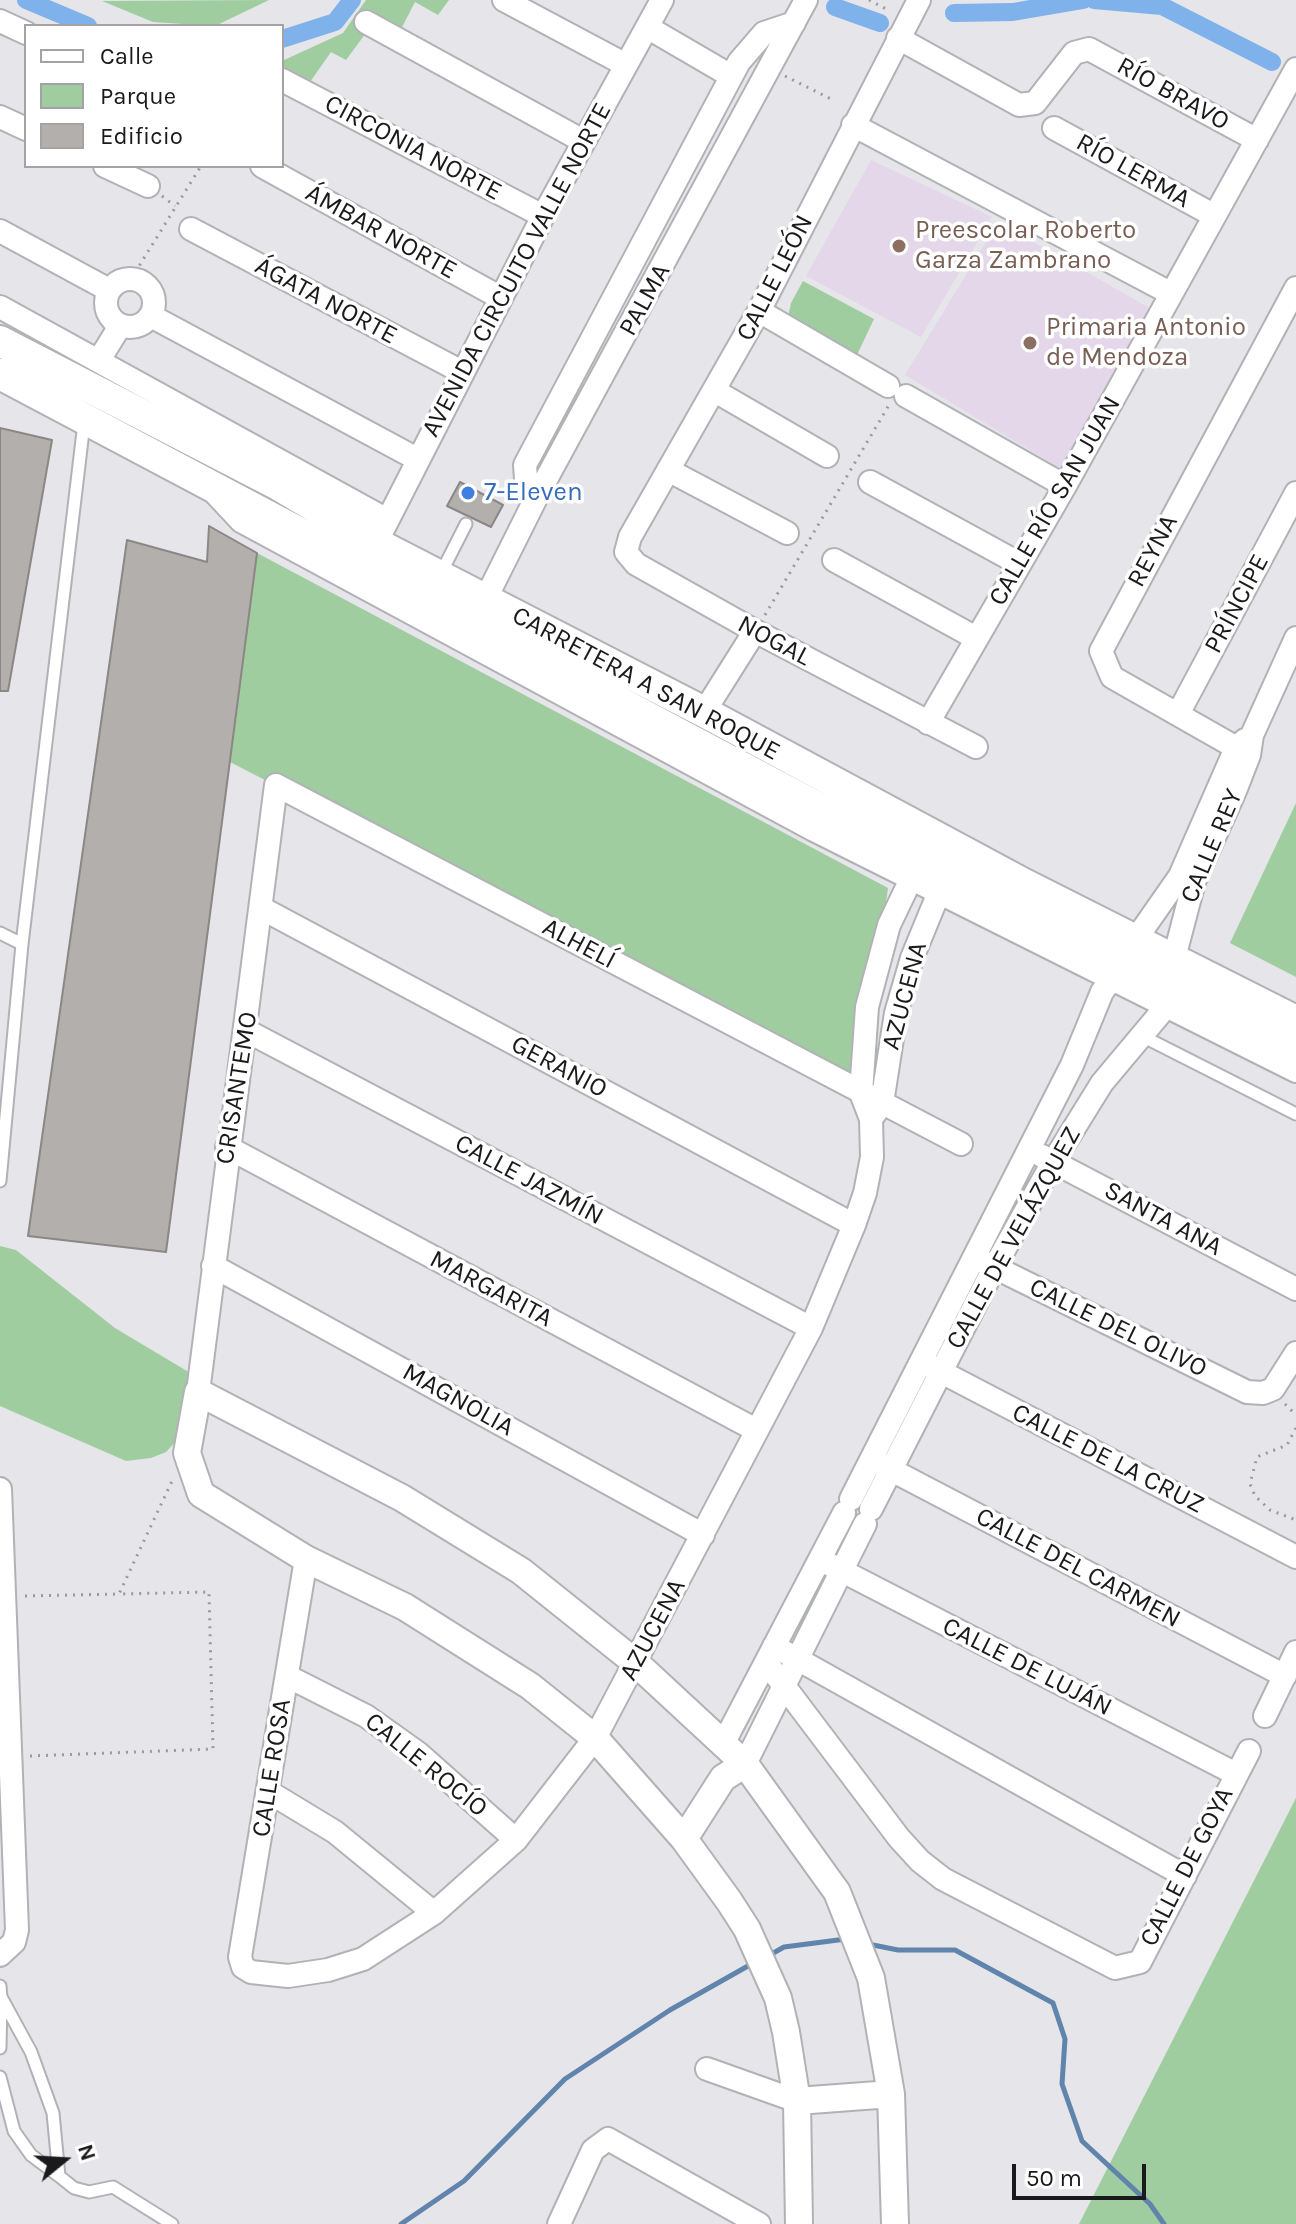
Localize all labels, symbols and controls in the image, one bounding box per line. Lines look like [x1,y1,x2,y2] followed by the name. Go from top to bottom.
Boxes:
[24,24,284,168] legend
[100,42,154,70] text: Calle
[1111,50,1235,138] street label: RÍO BRAVO
[100,82,176,110] text: Parque
[319,88,507,208] street label: CIRCONIA NORTE
[415,98,619,442] street label: AVENIDA CIRCUITO VALLE NORTE
[100,122,183,150] text: Edificio
[1070,127,1196,215] street label: RÍO LERMA
[300,178,462,286] street label: ÁMBAR NORTE
[730,210,820,346] street label: CALLE LEÓN
[915,215,1136,276] place label: Preescolar Roberto Garza Zambrano
[890,237,908,255] marker: Preescolar Roberto Garza Zambrano
[249,250,403,352] street label: ÁGATA NORTE
[613,259,677,341] street label: PALMA
[1046,312,1246,374] place label: Primaria Antonio de Mendoza
[1021,334,1039,352] marker: Primaria Antonio de Mendoza
[982,391,1128,611] street label: CALLE RÍO SAN JUAN
[484,477,583,509] place label: 7-Eleven
[459,484,477,502] marker: 7-Eleven
[1121,509,1185,593] street label: REYNA
[1198,549,1276,659] street label: PRÍNCIPE
[507,600,785,768] street label: CARRETERA A SAN ROQUE
[732,609,816,673] street label: NOGAL
[1174,784,1250,908] street label: CALLE REY
[537,912,621,976] street label: ALHELÍ
[876,939,934,1053] street label: AZUCENA
[210,1010,264,1166] street label: CRISANTEMO
[506,1029,612,1105] street label: GERANIO
[940,1121,1088,1355] street label: CALLE DE VELÁZQUEZ
[449,1128,609,1232] street label: CALLE JAZMÍN
[1099,1175,1227,1263] street label: SANTA ANA
[424,1244,558,1334] street label: MARGARITA
[1024,1272,1212,1384] street label: CALLE DEL OLIVO
[397,1357,519,1443] street label: MAGNOLIA
[1007,1397,1209,1521] street label: CALLE DE LA CRUZ
[970,1501,1186,1635] street label: CALLE DEL CARMEN
[613,1574,693,1686] street label: AZUCENA
[937,1611,1117,1723] street label: CALLE DE LUJÁN
[246,1697,298,1839] street label: CALLE ROSA
[358,1706,494,1824] street label: CALLE ROCÍO
[1134,1782,1240,1952] street label: CALLE DE GOYA
[24,2120,104,2200] north arrow
[72,2141,102,2164] text: N
[1016,2148,1150,2198] scale bar
[1026,2164,1082,2192] text: 50 m

